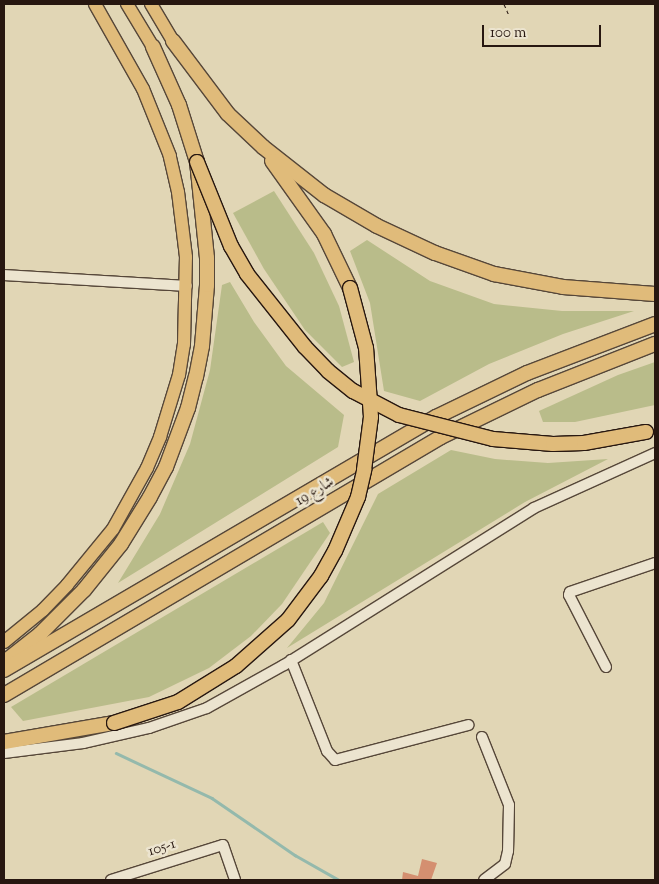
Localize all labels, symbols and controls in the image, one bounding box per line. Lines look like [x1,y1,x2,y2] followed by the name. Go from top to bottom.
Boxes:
[484,15,603,47] scale bar
[490,23,526,44] text: 100 m
[293,474,337,510] street label: شارع 19
[146,835,178,861] street label: 105-1

